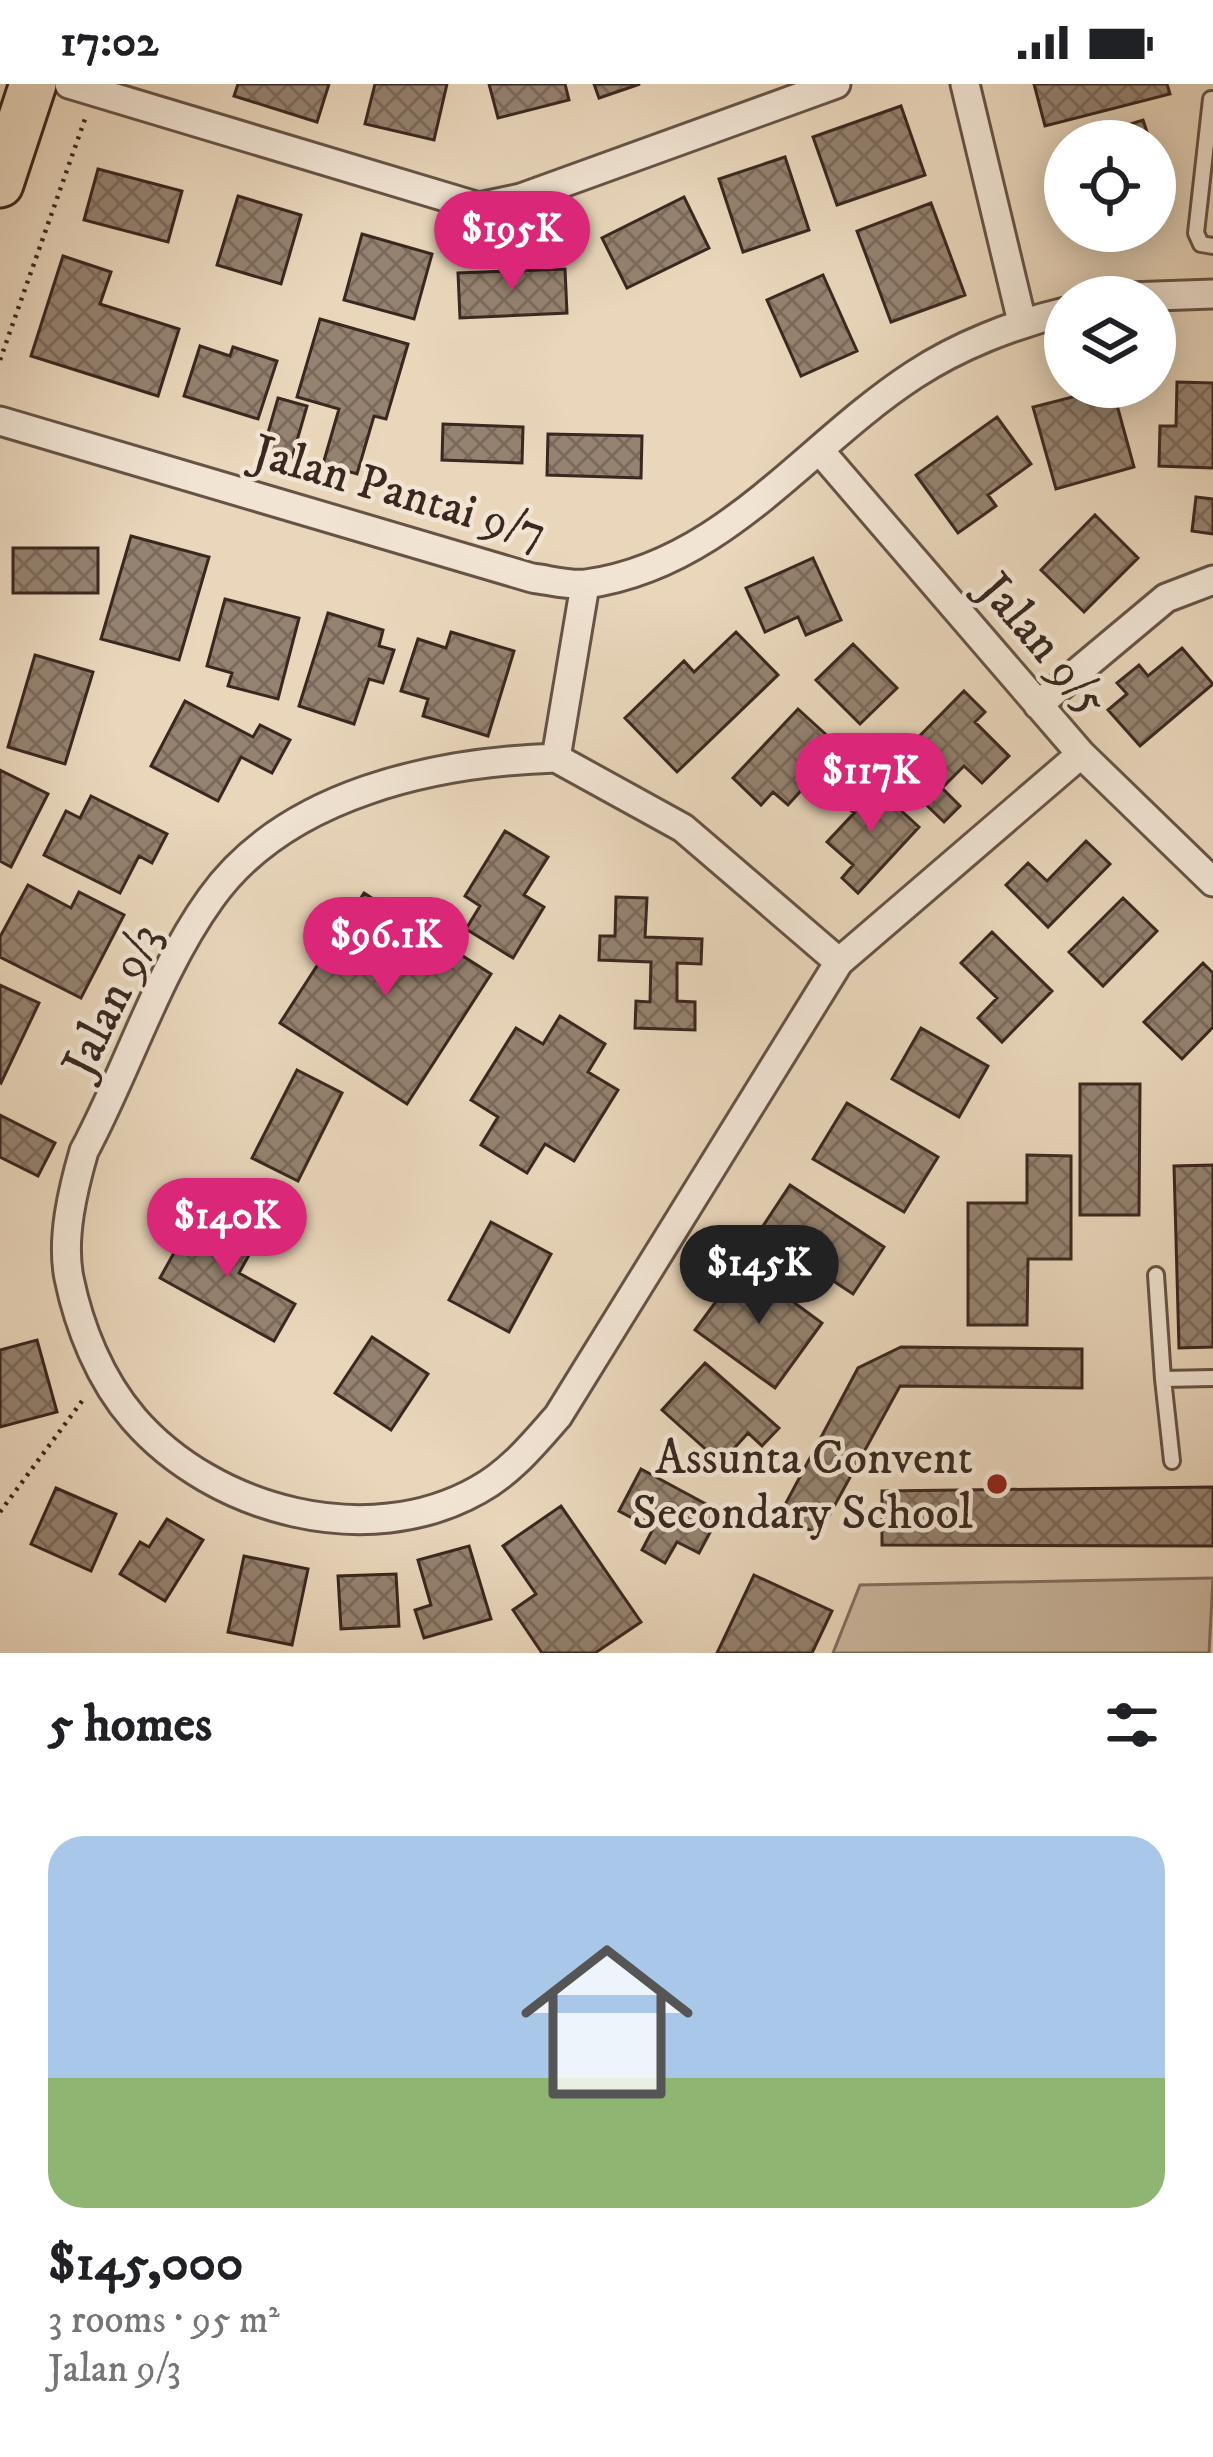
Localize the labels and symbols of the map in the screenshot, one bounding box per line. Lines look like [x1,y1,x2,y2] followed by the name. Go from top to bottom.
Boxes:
[428,191,596,293] pin: $195K
[242,421,553,563] street label: Jalan Pantai 9/7
[962,558,1121,729] street label: Jalan 9/5
[787,733,955,835] pin: $117K
[288,897,484,999] pin: $96.1K
[48,914,176,1091] street label: Jalan 9/3
[143,1178,311,1280] pin: $140K
[675,1225,843,1327] pin: $145K
[632,1429,974,1544] place label: Assunta Convent Secondary School
[984,1471,1010,1497] marker: Assunta Convent Secondary School

